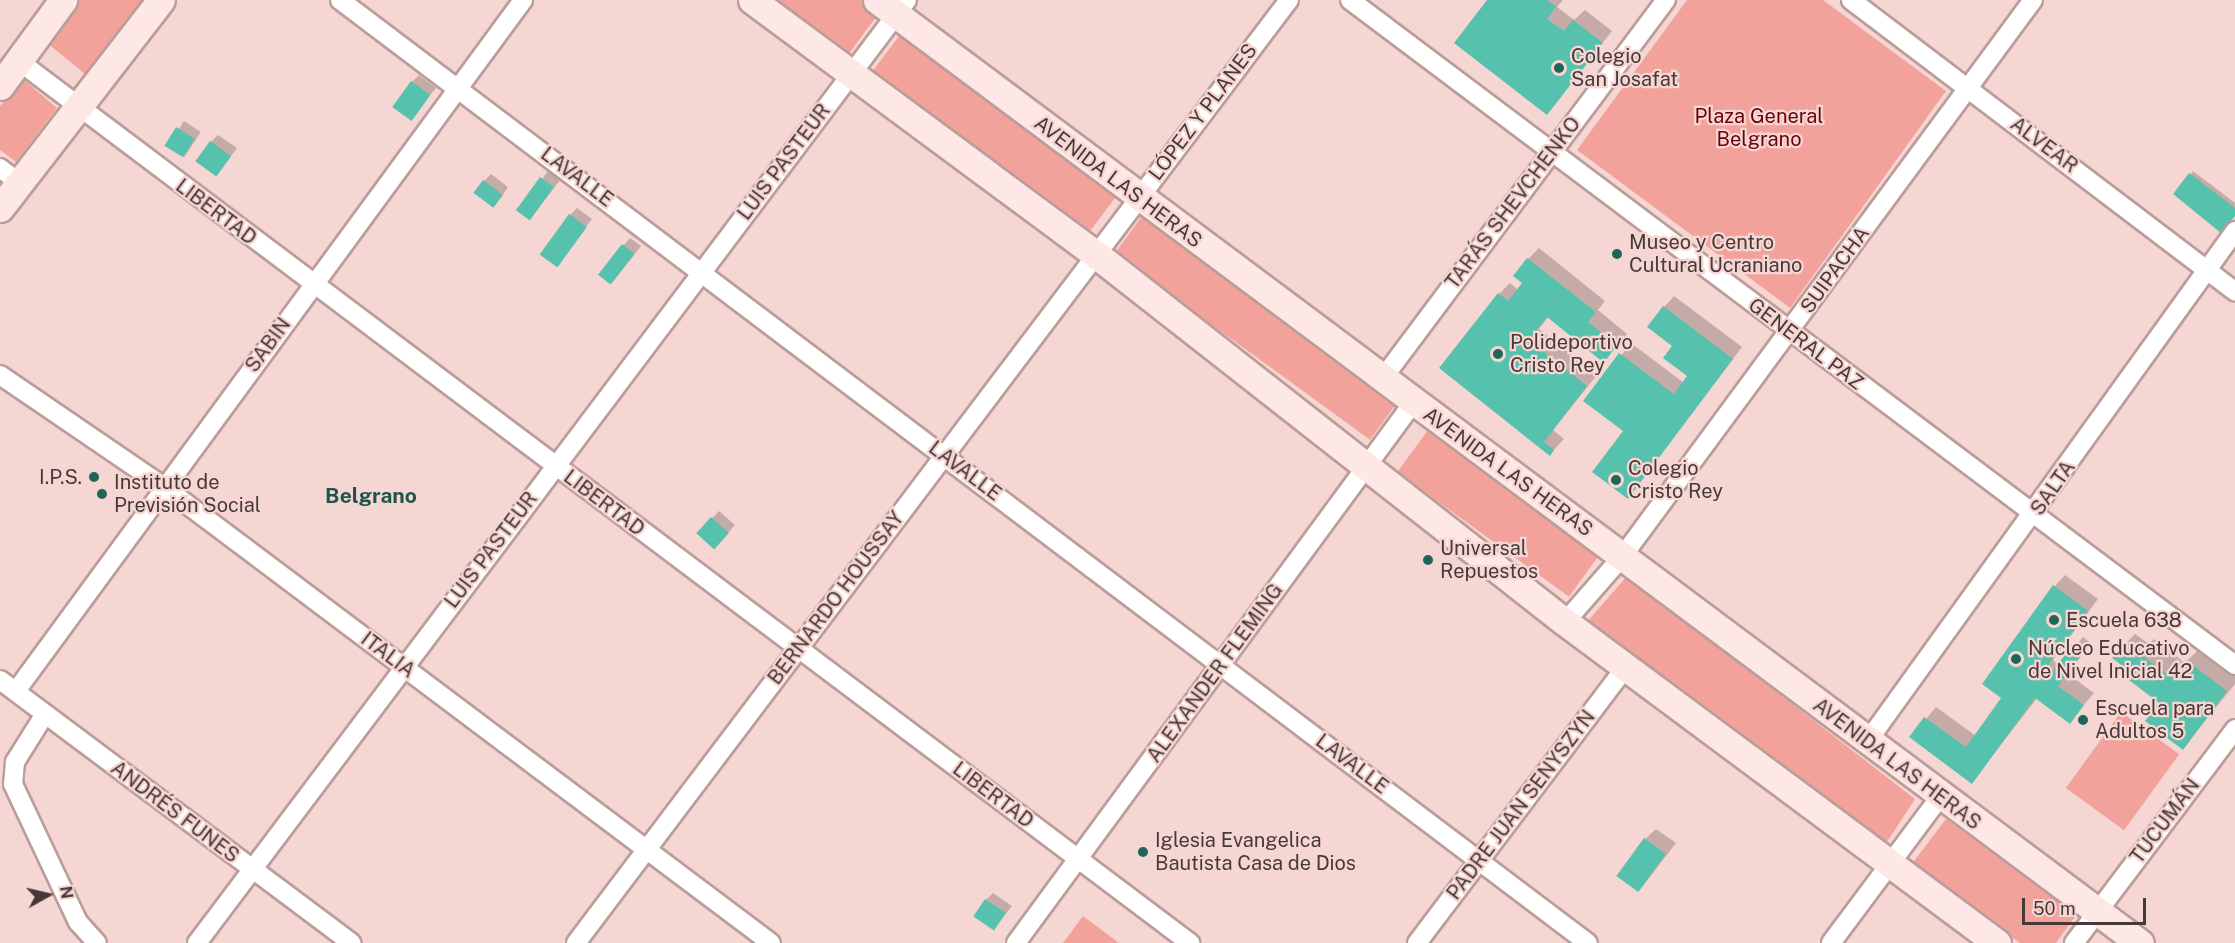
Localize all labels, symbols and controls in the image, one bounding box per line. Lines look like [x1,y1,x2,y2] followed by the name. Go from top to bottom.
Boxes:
[1144,39,1262,185] street label: LÓPEZ Y PLANES
[1571,45,1678,92] place label: Colegio San Josafat
[1552,61,1566,75] marker: Colegio San Josafat
[732,99,836,225] street label: LUIS PASTEUR
[1695,104,1823,151] park label: Plaza General Belgrano
[1029,111,1207,253] street label: AVENIDA LAS HERAS
[1440,112,1586,294] street label: TARÁS SHEVCHENKO
[2006,112,2082,178] street label: ALVEAR
[536,142,618,212] street label: LAVALLE
[171,174,261,250] street label: LIBERTAD
[1795,222,1875,318] street label: SUIPACHA
[1629,231,1802,278] place label: Museo y Centro Cultural Ucraniano
[1610,247,1624,261] marker: Museo y Centro Cultural Ucraniano
[1744,293,1868,395] street label: GENERAL PAZ
[240,313,296,377] street label: SABIN
[1510,330,1633,377] place label: Polideportivo Cristo Rey
[1491,347,1505,361] marker: Polideportivo Cristo Rey
[1419,402,1597,542] street label: AVENIDA LAS HERAS
[924,436,1006,506] street label: LAVALLE
[1628,456,1723,503] place label: Colegio Cristo Rey
[2026,456,2080,520] street label: SALTA
[39,465,82,489] place label: I.P.S.
[559,465,649,541] street label: LIBERTAD
[87,470,101,484] marker: I.P.S.
[114,470,261,517] place label: Instituto de Previsión Social
[1609,473,1623,487] marker: Colegio Cristo Rey
[325,483,417,509] district label: Belgrano
[95,487,109,501] marker: Instituto de Previsión Social
[439,487,543,613] street label: LUIS PASTEUR
[763,507,909,689] street label: BERNARDO HOUSSAY
[1440,536,1538,583] place label: Universal Repuestos
[1421,553,1435,567] marker: Universal Repuestos
[1142,579,1288,767] street label: ALEXANDER FLEMING
[2066,608,2182,632] place label: Escuela 638
[2047,613,2061,627] marker: Escuela 638
[356,627,420,683] street label: ITALIA
[2028,636,2193,683] place label: Núcleo Educativo de Nivel Inicial 42
[2009,652,2023,666] marker: Núcleo Educativo de Nivel Inicial 42
[1808,693,1986,835] street label: AVENIDA LAS HERAS
[2095,696,2214,743] place label: Escuela para Adultos 5
[1442,705,1600,905] street label: PADRE JUAN SENYSZYN
[2076,713,2090,727] marker: Escuela para Adultos 5
[1311,729,1393,799] street label: LAVALLE
[106,756,244,868] street label: ANDRÉS FUNES
[948,757,1038,833] street label: LIBERTAD
[2125,774,2205,868] street label: TUCUMÁN
[1155,828,1356,875] place label: Iglesia Evangelica Bautista Casa de Dios
[1136,845,1150,859] marker: Iglesia Evangelica Bautista Casa de Dios
[18,865,78,925] north arrow
[56,885,77,900] text: N
[2025,886,2150,924] scale bar
[2033,898,2076,919] text: 50 m

